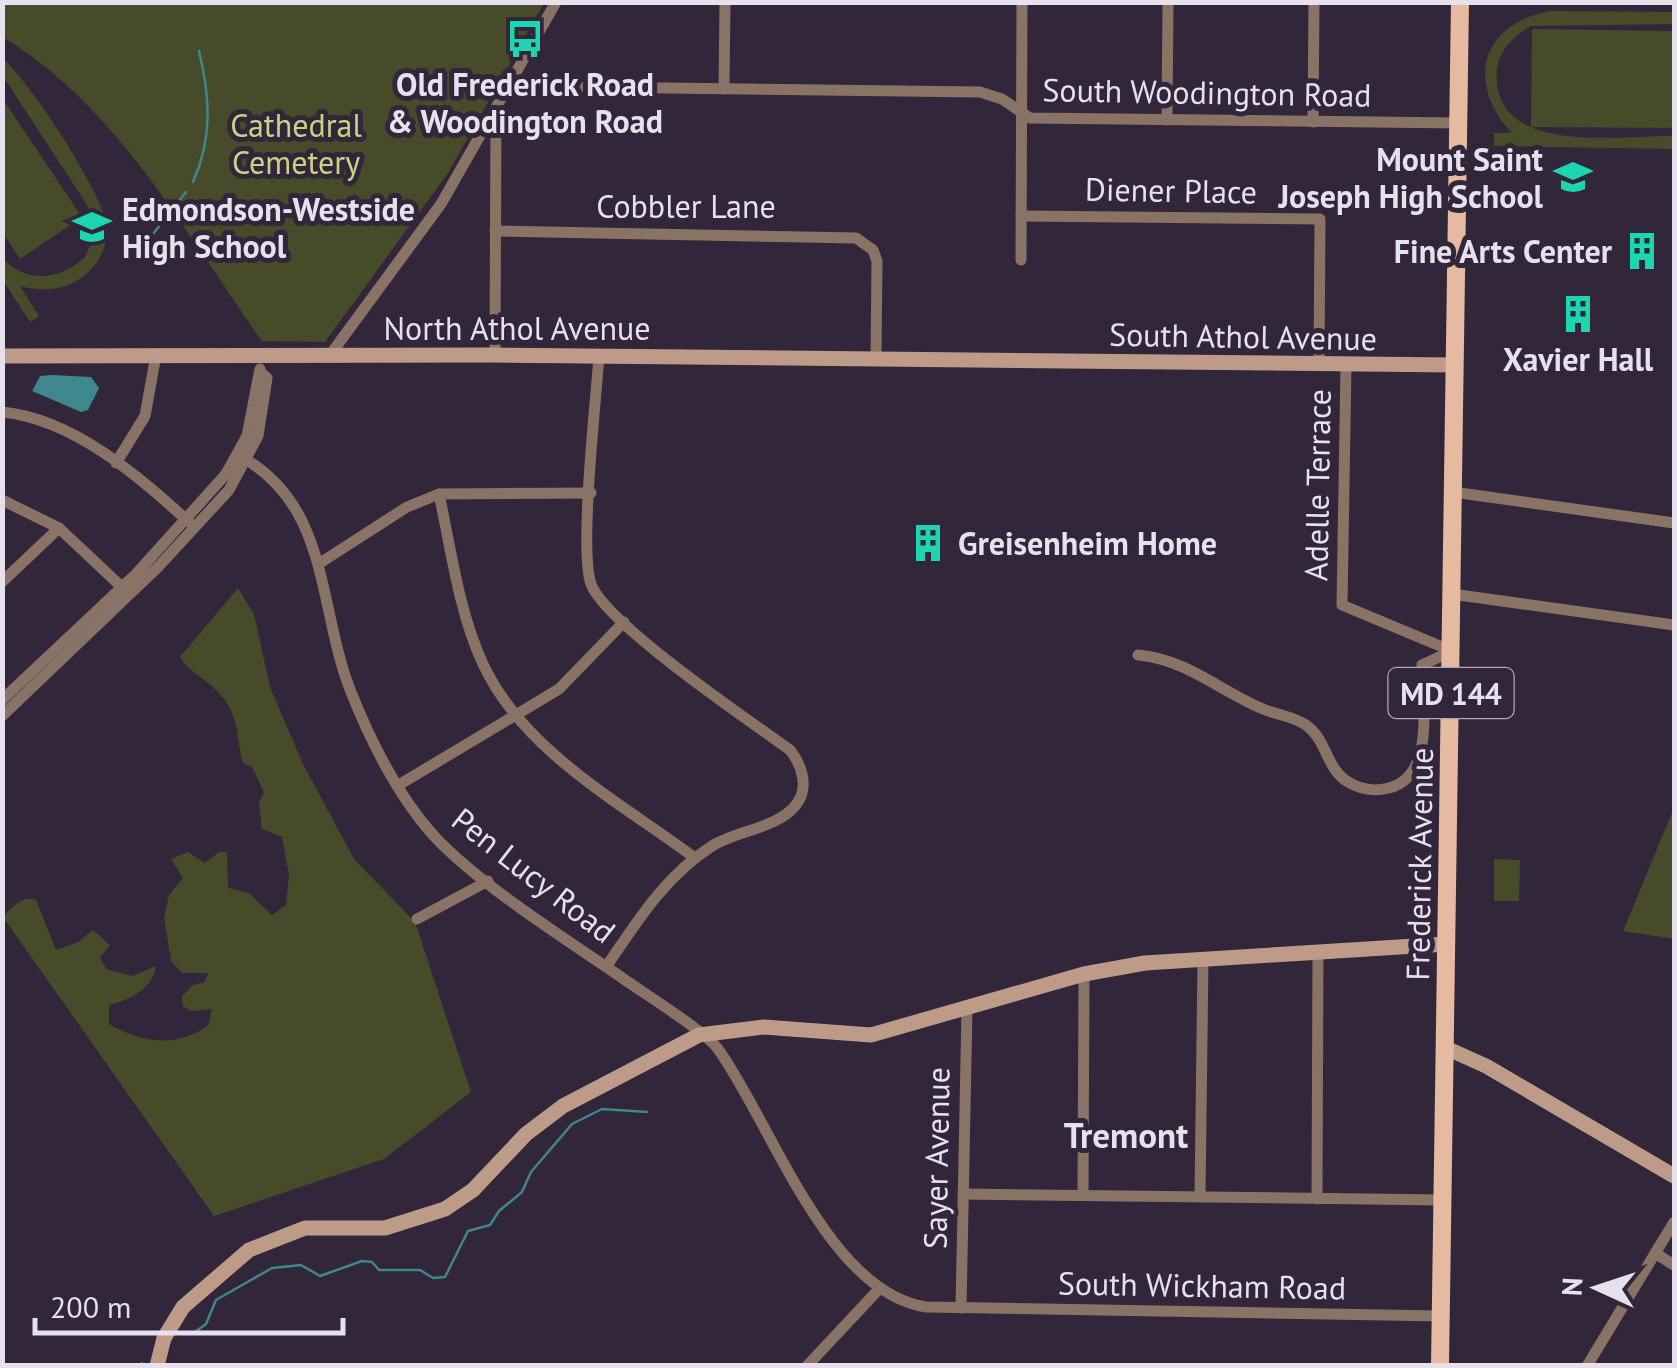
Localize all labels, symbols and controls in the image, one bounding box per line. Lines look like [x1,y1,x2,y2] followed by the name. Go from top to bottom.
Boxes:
[504,18,546,60] bus stop icon: Old Frederick Road & Woodington Road
[387,63,663,142] place label: Old Frederick Road & Woodington Road
[1042,68,1372,116] street label: South Woodington Road
[230,104,362,183] park label: Cathedral Cemetery
[1277,138,1544,217] place label: Mount Saint Joseph High School
[1552,156,1594,198] school or university icon: Mount Saint Joseph High School
[1085,168,1257,212] street label: Diener Place
[596,185,776,227] street label: Cobbler Lane
[122,188,415,267] place label: Edmondson-Westside High School
[71,206,113,248] school or university icon: Edmondson-Westside High School
[1394,230,1613,272] place label: Fine Arts Center
[1621,230,1663,272] building icon: Fine Arts Center
[1557,293,1599,335] building icon: Xavier Hall
[384,307,650,349] street label: North Athol Avenue
[1109,313,1377,359] street label: South Athol Avenue
[1503,338,1654,380] place label: Xavier Hall
[1294,389,1340,581] street label: Adelle Terrace
[907,522,949,564] building icon: Greisenheim Home
[958,522,1217,564] place label: Greisenheim Home
[1388,668,1514,718] road number: MD 144
[1396,747,1442,981] street label: Frederick Avenue
[444,798,624,952] street label: Pen Lucy Road
[913,1067,959,1249] street label: Sayer Avenue
[1064,1112,1189,1158] district label: Tremont
[1547,1238,1647,1338] north arrow
[1058,1261,1346,1309] street label: South Wickham Road
[35,1273,342,1335] scale bar
[1553,1277,1590,1297] text: N
[50,1287,131,1326] text: 200 m

